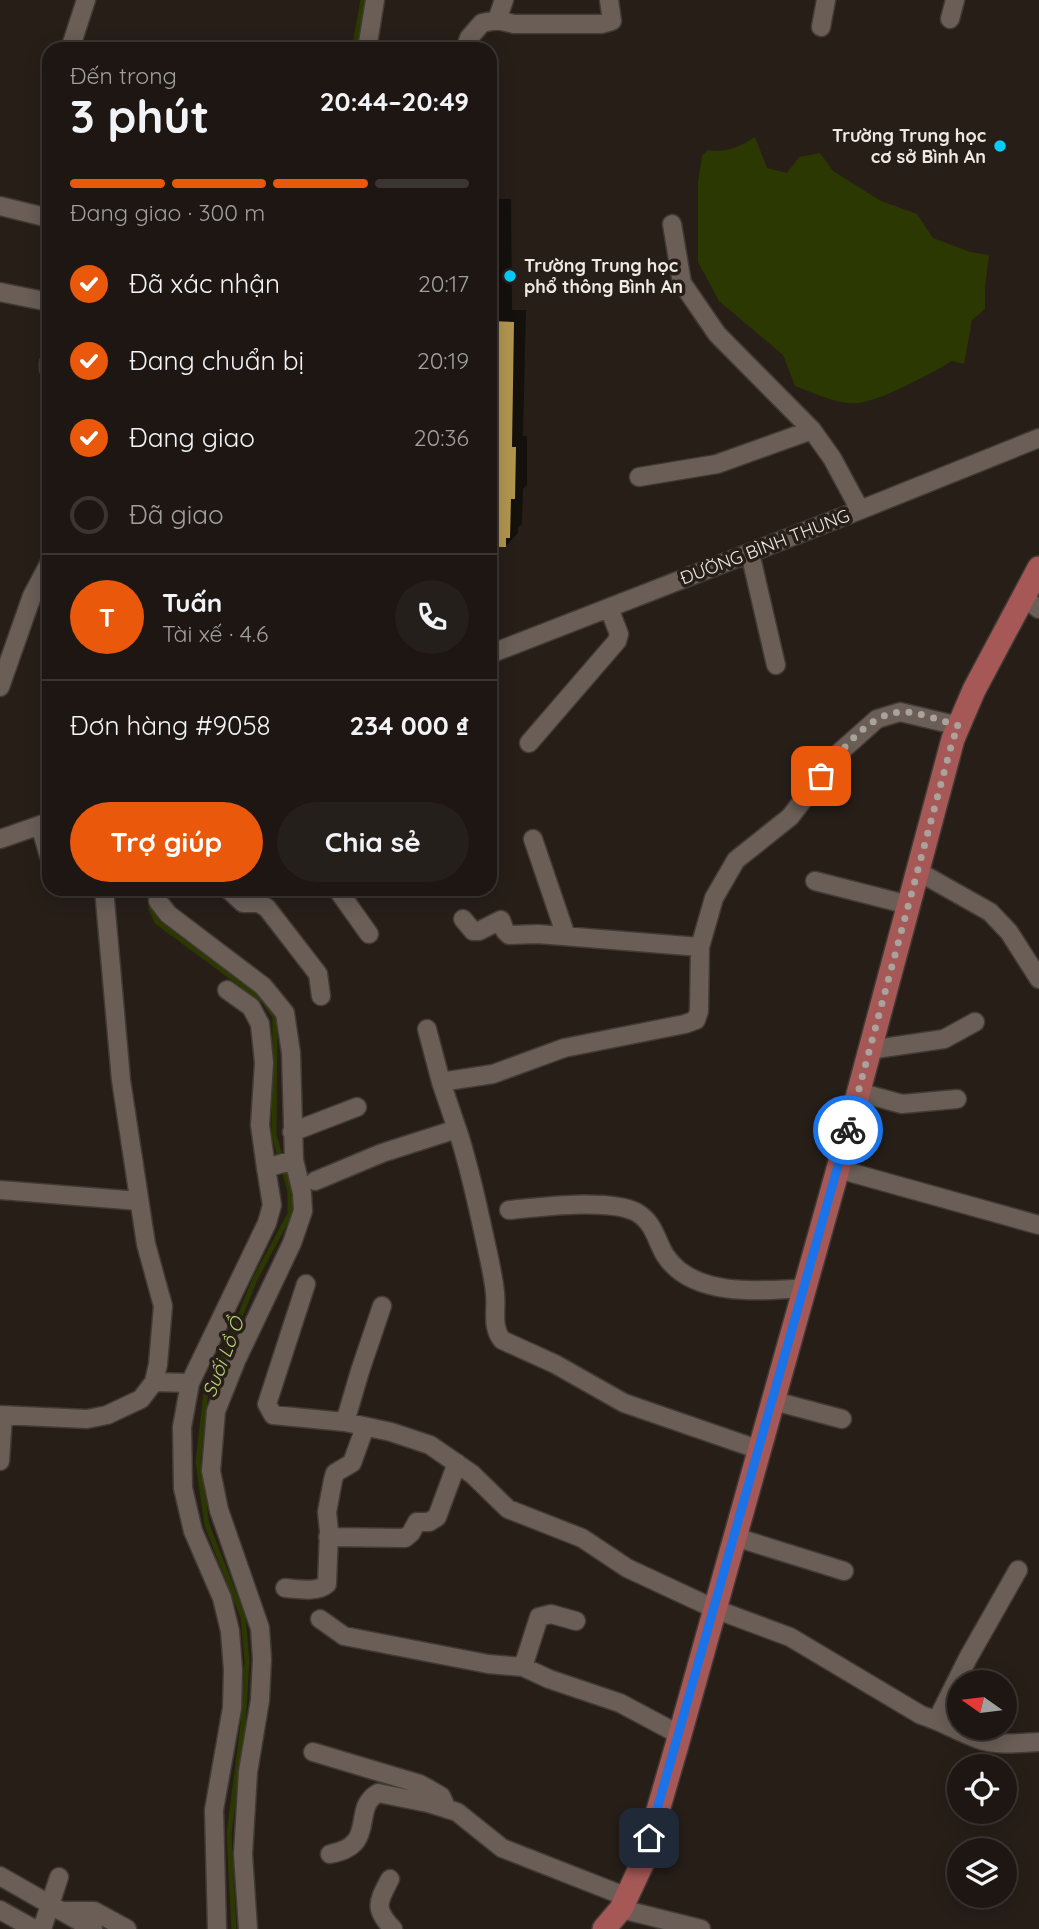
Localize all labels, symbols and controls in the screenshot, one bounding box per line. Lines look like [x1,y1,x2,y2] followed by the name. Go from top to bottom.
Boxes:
[70,61,177,90] text: Đến trong
[320,85,469,118] text: 20:44–20:49
[70,87,209,145] text: 3 phút
[832,124,986,168] place label: Trường Trung học cơ sở Bình An
[992,138,1008,154] marker: Trường Trung học cơ sở Bình An
[70,198,265,227] text: Đang giao · 300 m
[524,254,683,298] place label: Trường Trung học phổ thông Bình An
[70,265,108,303] icon: check
[129,267,280,300] text: Đã xác nhận
[502,268,518,284] marker: Trường Trung học phổ thông Bình An
[418,269,469,298] text: 20:17
[70,342,108,380] icon: check
[129,344,304,377] text: Đang chuẩn bị
[417,346,469,375] text: 20:19
[70,419,108,457] icon: check
[129,421,255,454] text: Đang giao
[414,423,469,452] text: 20:36
[129,498,224,531] text: Đã giao
[677,504,853,589] street label: ĐƯỜNG BÌNH THUNG
[395,580,469,654] button: phone
[162,586,222,619] text: Tuấn
[99,601,115,634] text: T
[162,619,268,648] text: Tài xế · 4.6
[70,709,271,742] text: Đơn hàng #9058
[349,709,469,742] text: 234 000 ₫
[791,746,851,806] pin
[802,757,840,795] icon: bag
[70,802,263,882] button: Trợ giúp
[277,802,469,882] button: Chia sẻ
[813,1095,883,1165] courier
[829,1111,867,1149] icon: bike
[197,1312,250,1400] water label: Suối Lồ Ồ
[947,1670,1017,1740] north arrow
[947,1670,1017,1908] map controls
[947,1754,1017,1824] button: locate
[619,1808,679,1868] pin
[630,1819,668,1857] icon: home
[947,1838,1017,1908] button: layers

